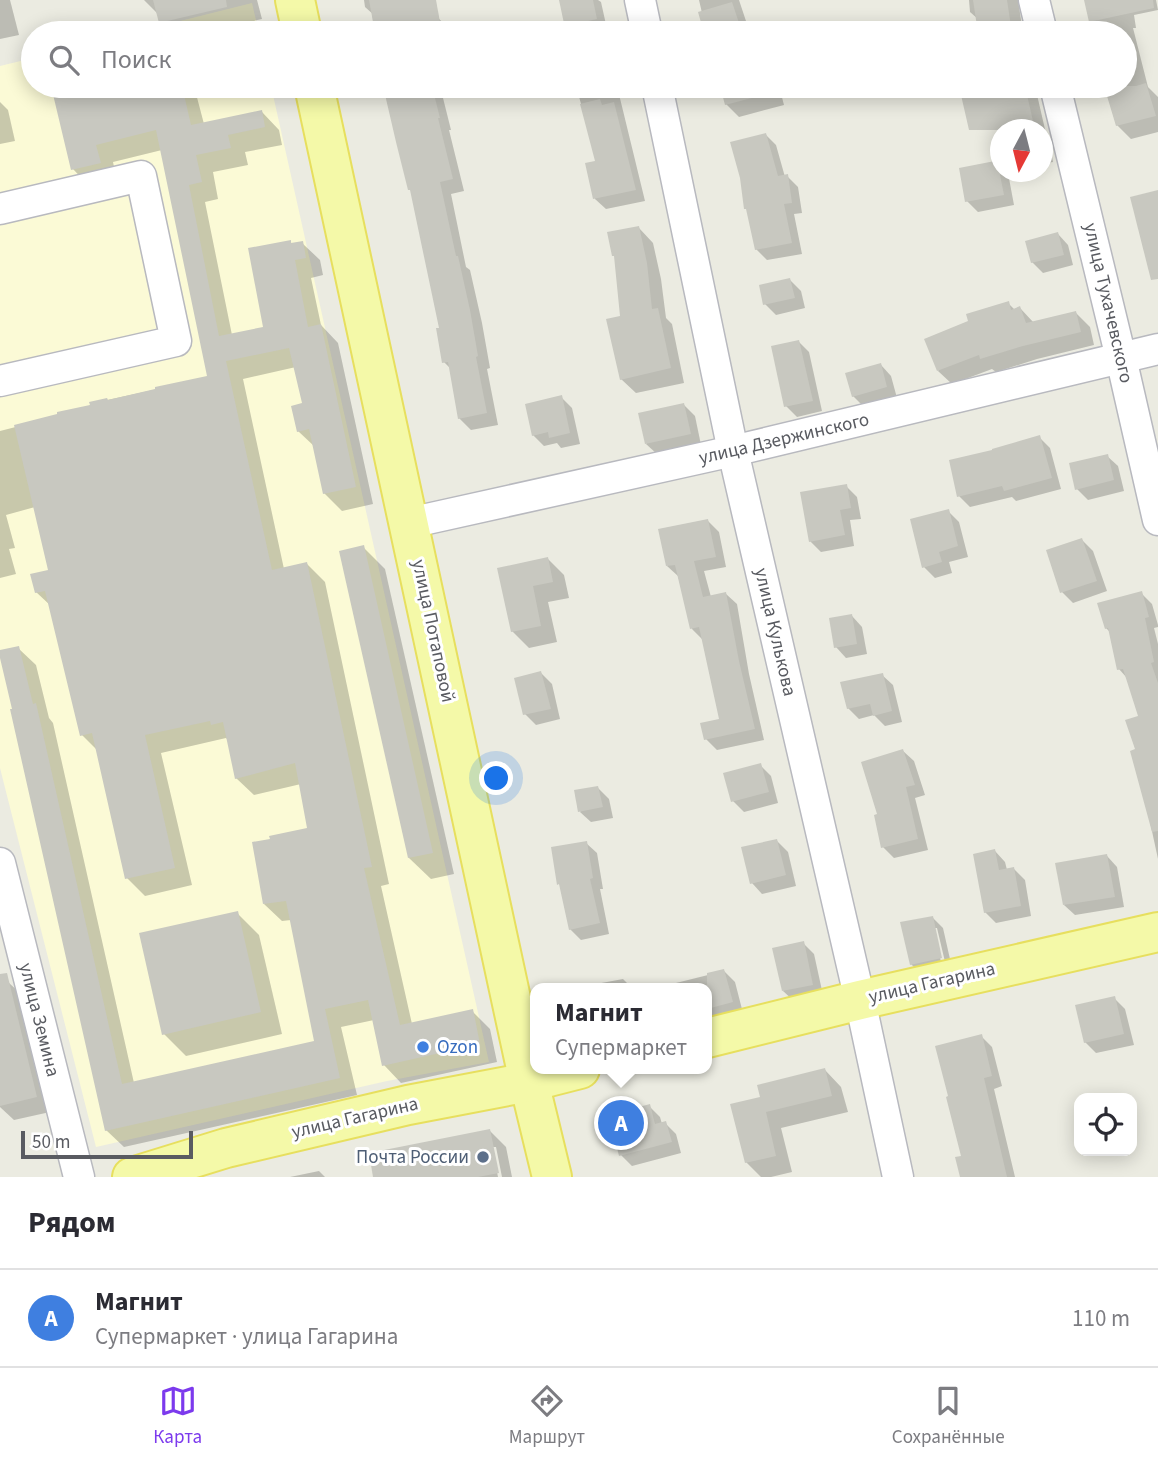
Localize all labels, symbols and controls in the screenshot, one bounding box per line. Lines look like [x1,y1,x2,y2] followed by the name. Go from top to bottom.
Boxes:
[21,21,1137,98] search box
[45,41,83,79] icon: search
[101,41,171,78] text: Поиск
[990,119,1053,182] north arrow
[1076,220,1140,386] street label: улица Тухачевского
[696,406,872,472] street label: улица Дзержинского
[405,557,461,705] street label: улица Потаповой
[747,565,803,699] street label: улица Кулькова
[479,761,513,795] your location
[866,955,998,1011] street label: улица Гагарина
[12,960,66,1080] street label: улица Земина
[530,983,712,1074] popup
[555,994,643,1031] text: Магнит
[555,1031,687,1064] text: Супермаркет
[437,1034,478,1061] place label: Ozon
[415,1039,431,1055] marker: Ozon
[289,1090,421,1146] street label: улица Гагарина
[1074,1093,1137,1156] map controls
[1074,1093,1137,1156] button: locate
[598,1097,644,1149] pin: A
[21,1128,192,1160] scale bar
[32,1129,70,1156] text: 50 m
[356,1144,469,1171] place label: Почта России
[475,1149,491,1165] marker: Почта России
[28,1201,116,1244] text: Рядом
[95,1283,183,1320] text: Магнит
[44,1302,58,1335] text: A
[1072,1302,1130,1335] text: 110 m
[95,1320,398,1353] text: Супермаркет · улица Гагарина
[153,1382,202,1451] tab: Карта
[509,1382,585,1451] tab: Маршрут
[892,1382,1005,1451] tab: Сохранённые

